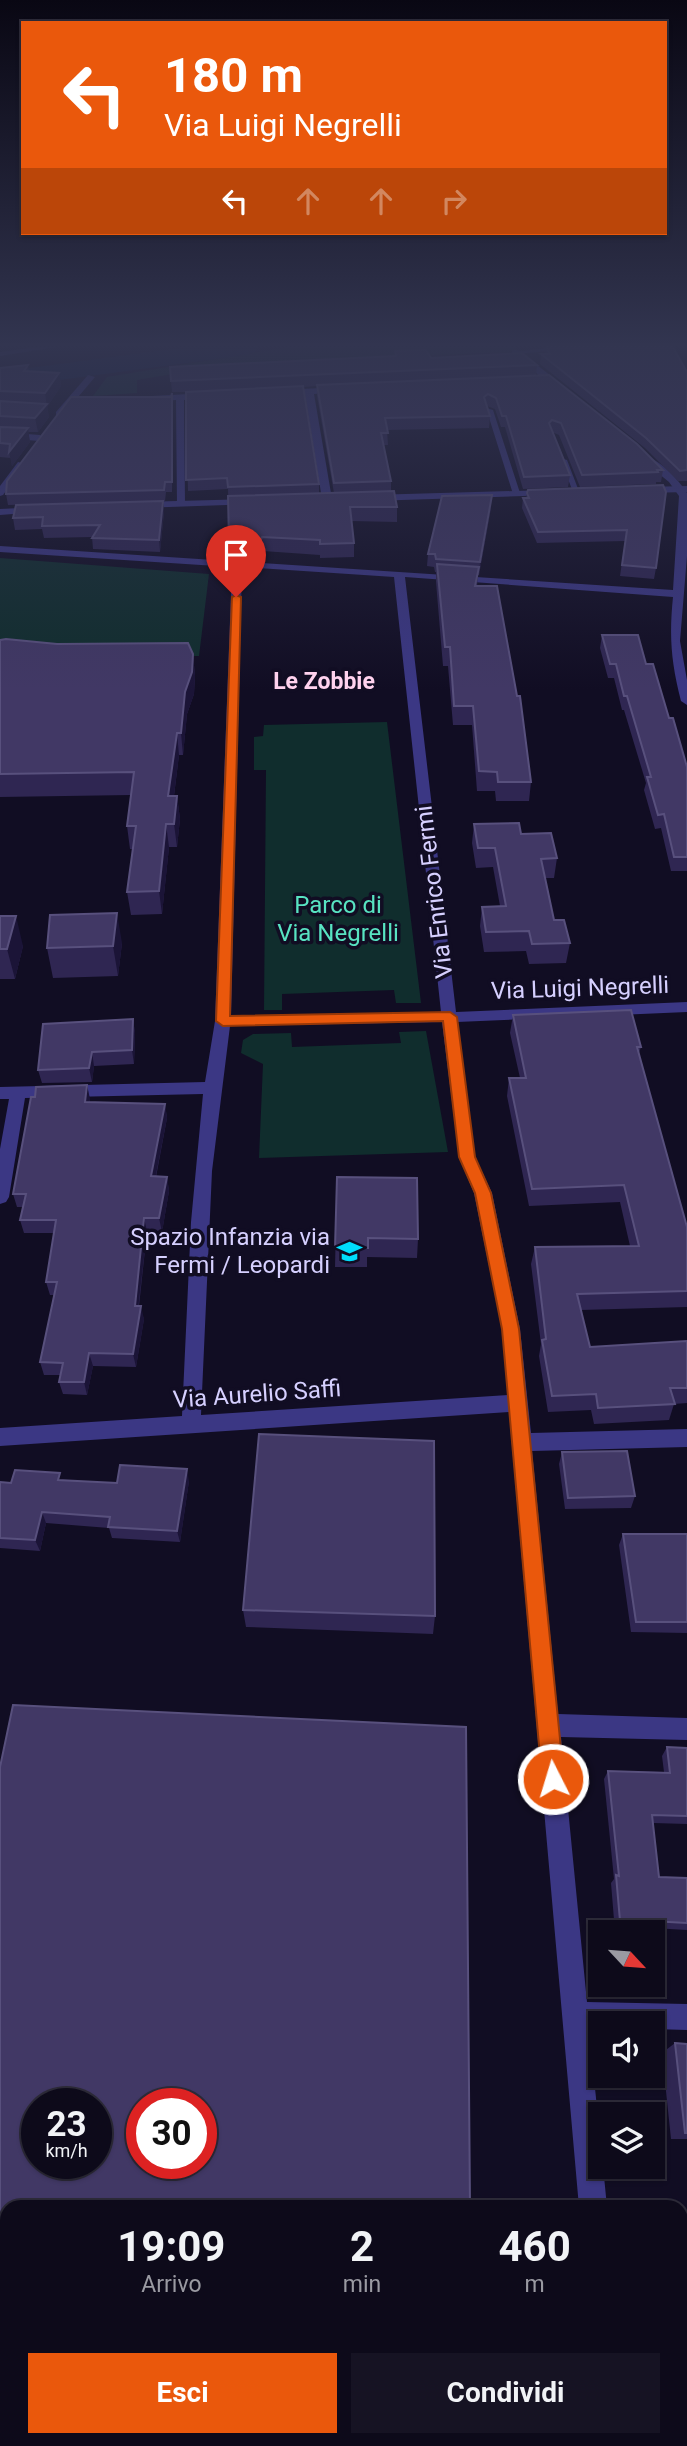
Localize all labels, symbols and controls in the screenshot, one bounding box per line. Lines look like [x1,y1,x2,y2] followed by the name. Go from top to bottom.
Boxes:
[164,47,303,104] text: 180 m
[49,49,140,140] icon: left
[164,106,402,144] text: Via Luigi Negrelli
[216,182,254,220] icon: left
[289,182,327,220] icon: ahead
[362,182,400,220] icon: ahead
[435,182,473,220] icon: right
[206,525,266,597] pin
[217,536,255,574] icon: arrive
[273,668,375,695] district label: Le Zobbie
[410,804,458,980] street label: Via Enrico Fermi
[277,891,399,947] park label: Parco di Via Negrelli
[490,971,670,1005] street label: Via Luigi Negrelli
[130,1223,330,1279] place label: Spazio Infanzia via Fermi / Leopardi
[336,1237,364,1265] school or university icon: Spazio Infanzia via Fermi / Leopardi
[172,1374,342,1414] street label: Via Aurelio Saffi
[516,1742,590,1816] position arrow
[588,1920,665,1997] north arrow
[588,1920,665,2179] map controls
[588,2011,665,2088] button: sound
[126,2088,217,2179] speed limit sign: 30
[588,2102,665,2179] button: layers
[46,2104,87,2145] text: 23
[45,2140,88,2161] text: km/h
[117,2222,225,2271] text: 19:09
[350,2222,374,2271] text: 2
[498,2222,571,2271] text: 460
[141,2271,202,2298] text: Arrivo
[343,2271,381,2298] text: min
[525,2271,545,2298] text: m
[28,2353,337,2433] button: Esci
[351,2353,660,2433] button: Condividi

